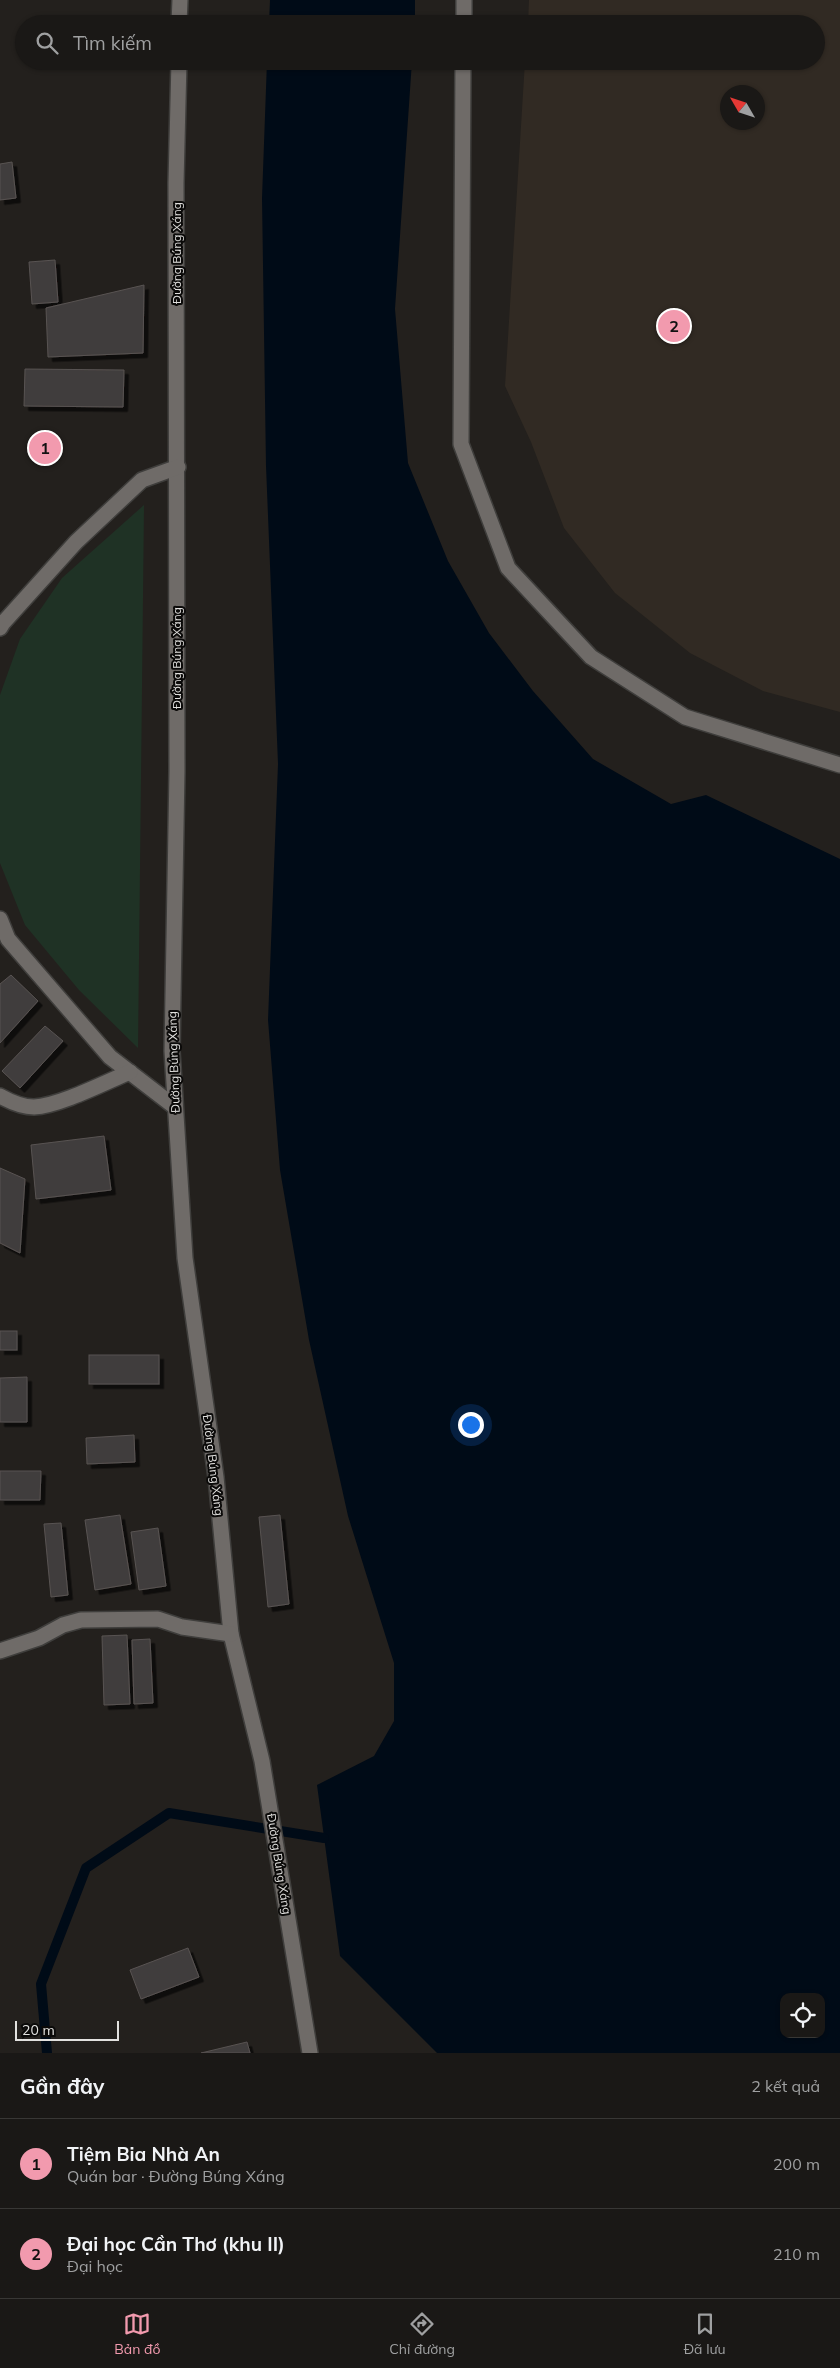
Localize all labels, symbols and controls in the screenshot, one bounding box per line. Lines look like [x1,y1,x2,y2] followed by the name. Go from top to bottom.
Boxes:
[15,15,825,70] search box
[33,29,61,57] icon: search
[73,31,152,55] text: Tìm kiếm
[720,85,765,130] north arrow
[169,202,184,304] street label: Đường Búng Xáng
[658,307,690,345] pin: 2
[29,429,61,467] pin: 1
[169,607,184,709] street label: Đường Búng Xáng
[164,1011,183,1113] street label: Đường Búng Xáng
[458,1412,484,1438] your location
[200,1413,227,1516] street label: Đường Búng Xáng
[264,1812,295,1915] street label: Đường Búng Xáng
[780,1993,825,2038] map controls
[780,1993,825,2038] button: locate
[15,2018,119,2041] scale bar
[22,2021,55,2039] text: 20 m
[20,2073,104,2099] text: Gần đây
[751,2076,820,2096] text: 2 kết quả
[67,2142,220,2166] text: Tiệm Bia Nhà An
[31,2154,41,2174] text: 1
[773,2154,820,2174] text: 200 m
[67,2166,285,2186] text: Quán bar · Đường Búng Xáng
[67,2232,285,2256] text: Đại học Cần Thơ (khu II)
[31,2244,41,2264] text: 2
[773,2244,820,2264] text: 210 m
[67,2256,123,2276] text: Đại học
[114,2310,160,2358] tab: Bản đồ
[389,2310,455,2358] tab: Chỉ đường
[684,2310,726,2358] tab: Đã lưu

